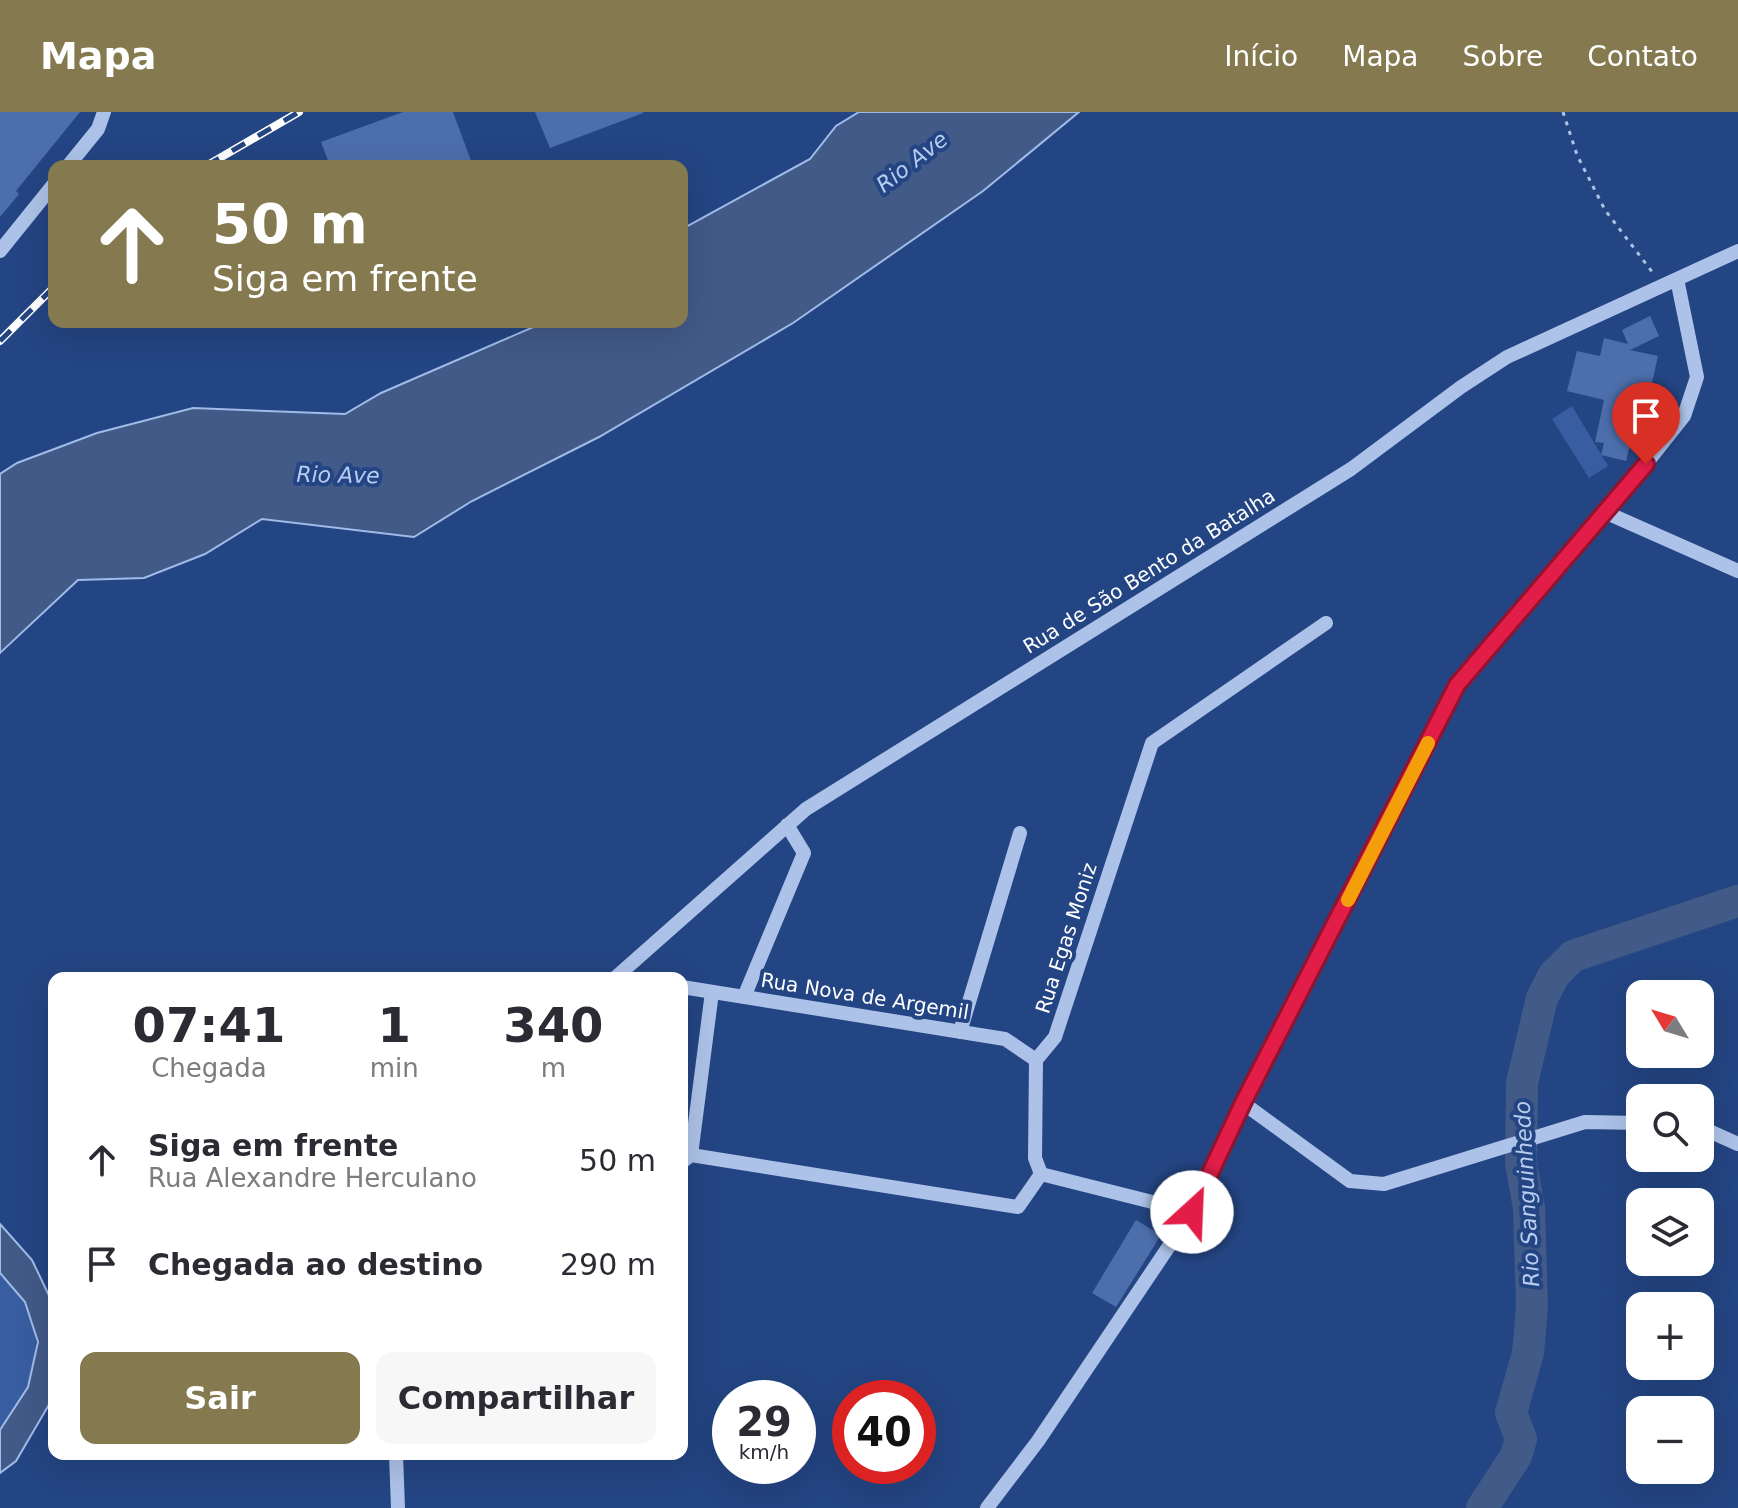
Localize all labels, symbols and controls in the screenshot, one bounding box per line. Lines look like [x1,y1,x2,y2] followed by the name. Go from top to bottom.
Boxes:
[40,34,156,78] text: Mapa
[1224,40,1298,73] text: Início
[1342,40,1419,73] text: Mapa
[1463,40,1543,73] text: Sobre
[1587,40,1698,73] text: Contato
[871,126,953,198] water label: Rio Ave
[212,191,368,256] text: 50 m
[80,192,184,296] icon: ahead
[212,258,478,299] text: Siga em frente
[1612,382,1680,464] pin
[1624,394,1668,438] icon: arrive
[296,462,380,488] water label: Rio Ave
[1019,483,1279,659] street label: Rua de São Bento da Batalha
[1030,860,1102,1016] street label: Rua Egas Moniz
[759,968,971,1024] street label: Rua Nova de Argemil
[1626,980,1714,1068] north arrow
[1626,980,1714,1484] map controls
[132,997,285,1053] text: 07:41
[378,997,411,1053] text: 1
[503,997,603,1053] text: 340
[151,1053,267,1083] text: Chegada
[370,1053,419,1083] text: min
[541,1053,566,1083] text: m
[1626,1084,1714,1172] button: search
[1510,1100,1544,1288] water label: Rio Sanguinhedo
[148,1128,398,1163] text: Siga em frente
[80,1138,124,1182] icon: ahead
[579,1143,656,1178] text: 50 m
[148,1163,477,1193] text: Rua Alexandre Herculano
[1150,1170,1234,1254] position arrow
[1626,1188,1714,1276] button: layers
[80,1242,124,1286] icon: arrive
[148,1247,483,1282] text: Chegada ao destino
[560,1247,656,1282] text: 290 m
[1626,1292,1714,1380] button: +
[80,1352,360,1444] button: Sair
[376,1352,656,1444] button: Compartilhar
[832,1380,936,1484] speed limit sign: 40
[1626,1396,1714,1484] button: −
[736,1399,792,1445] text: 29
[739,1440,789,1464] text: km/h

